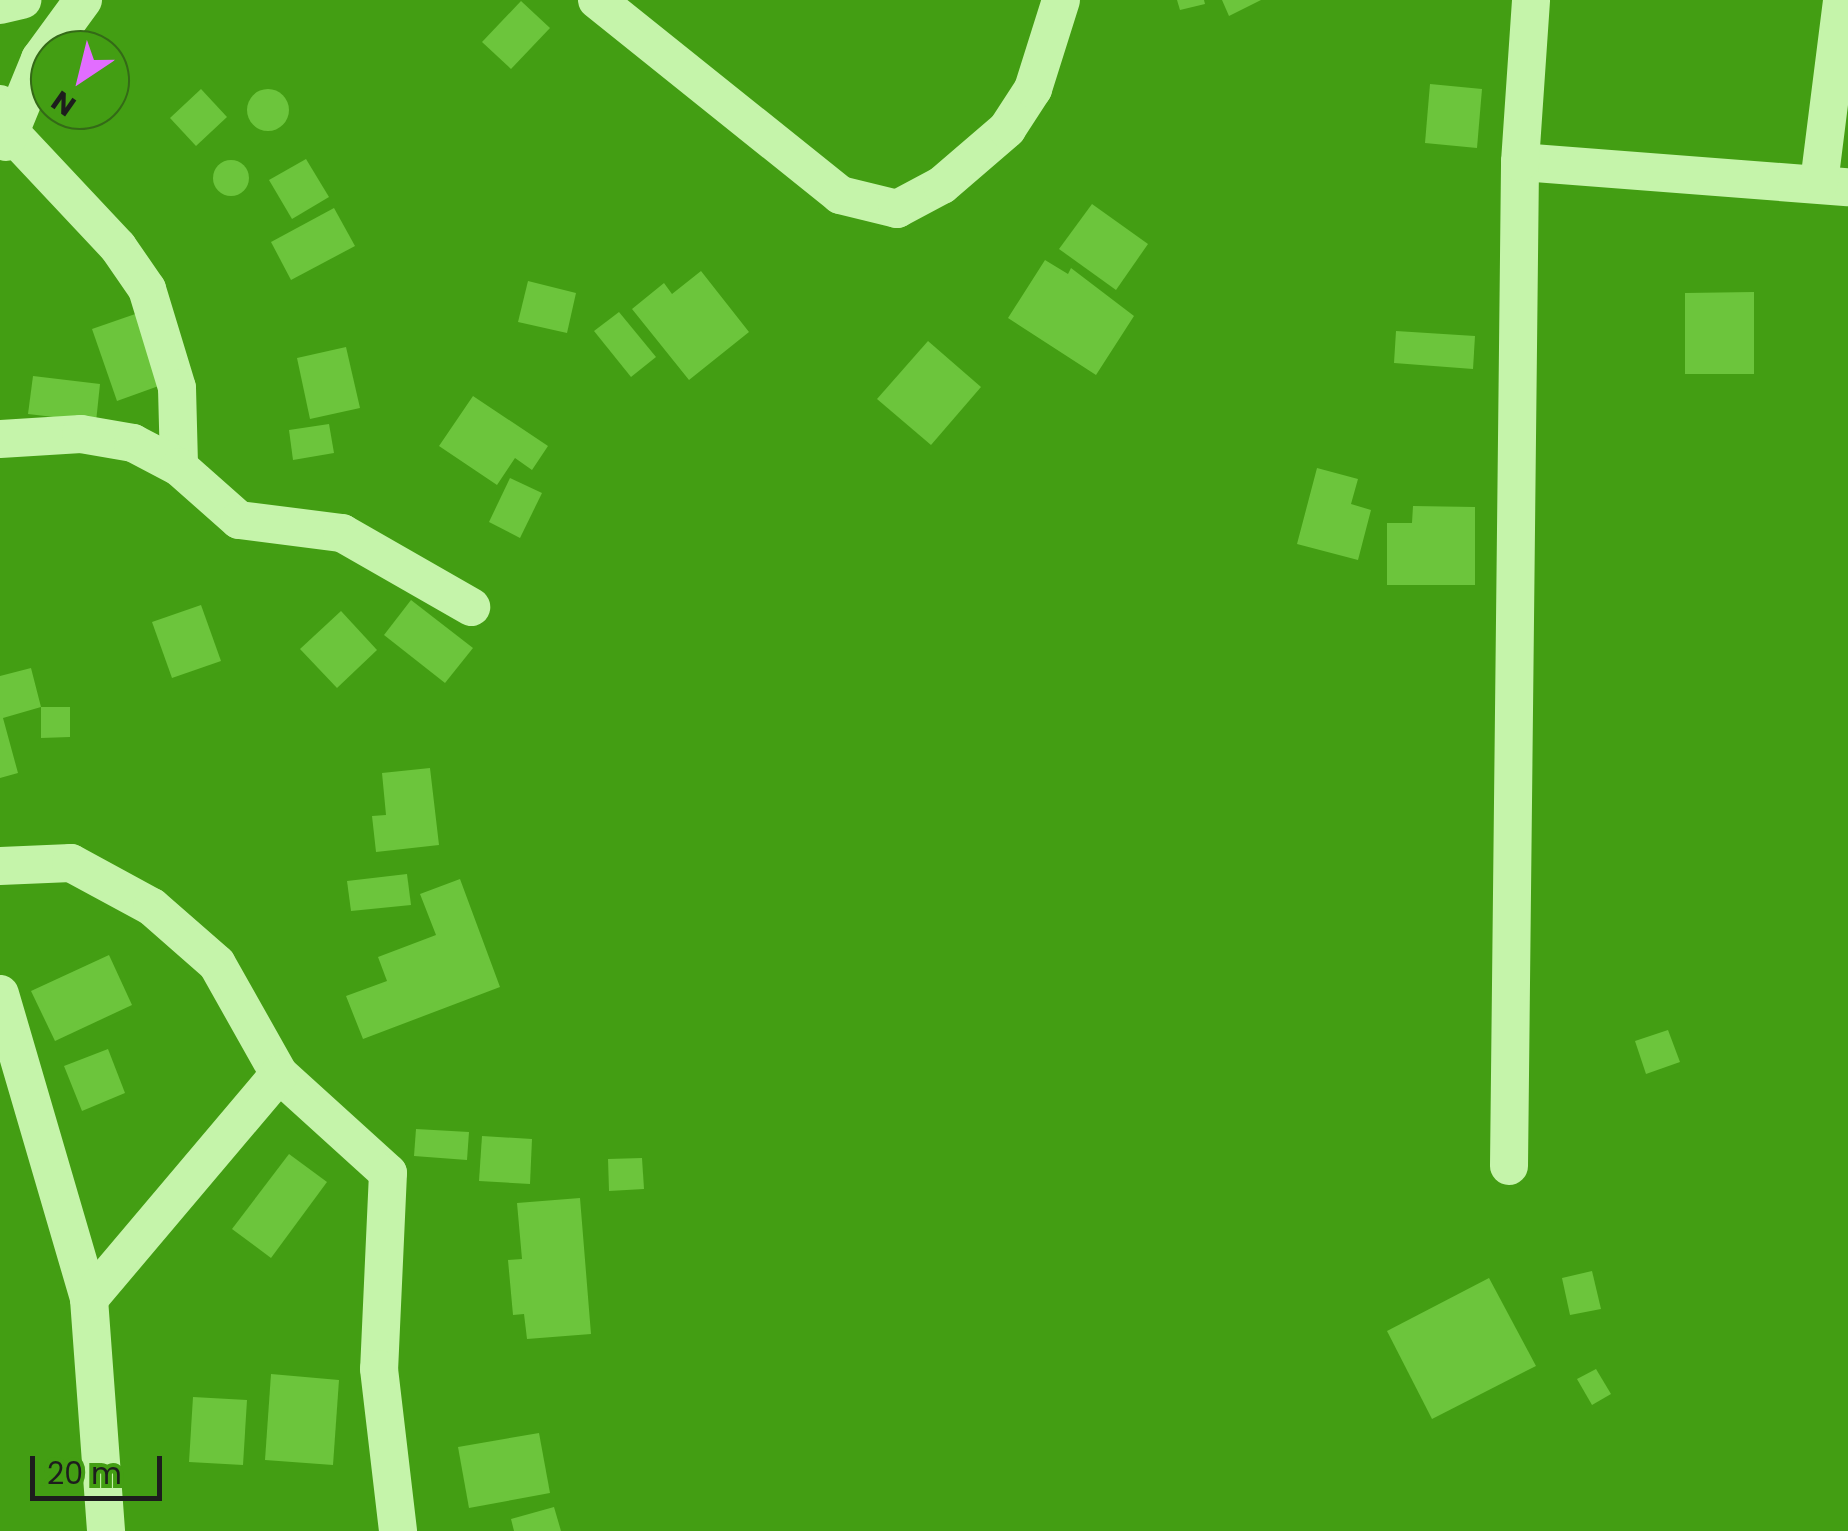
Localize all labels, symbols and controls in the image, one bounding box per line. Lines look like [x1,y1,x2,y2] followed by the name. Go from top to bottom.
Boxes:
[30,30,130,130] north arrow
[44,81,83,125] text: N
[35,1436,168,1498] scale bar
[47,1452,122,1495] text: 20 m

